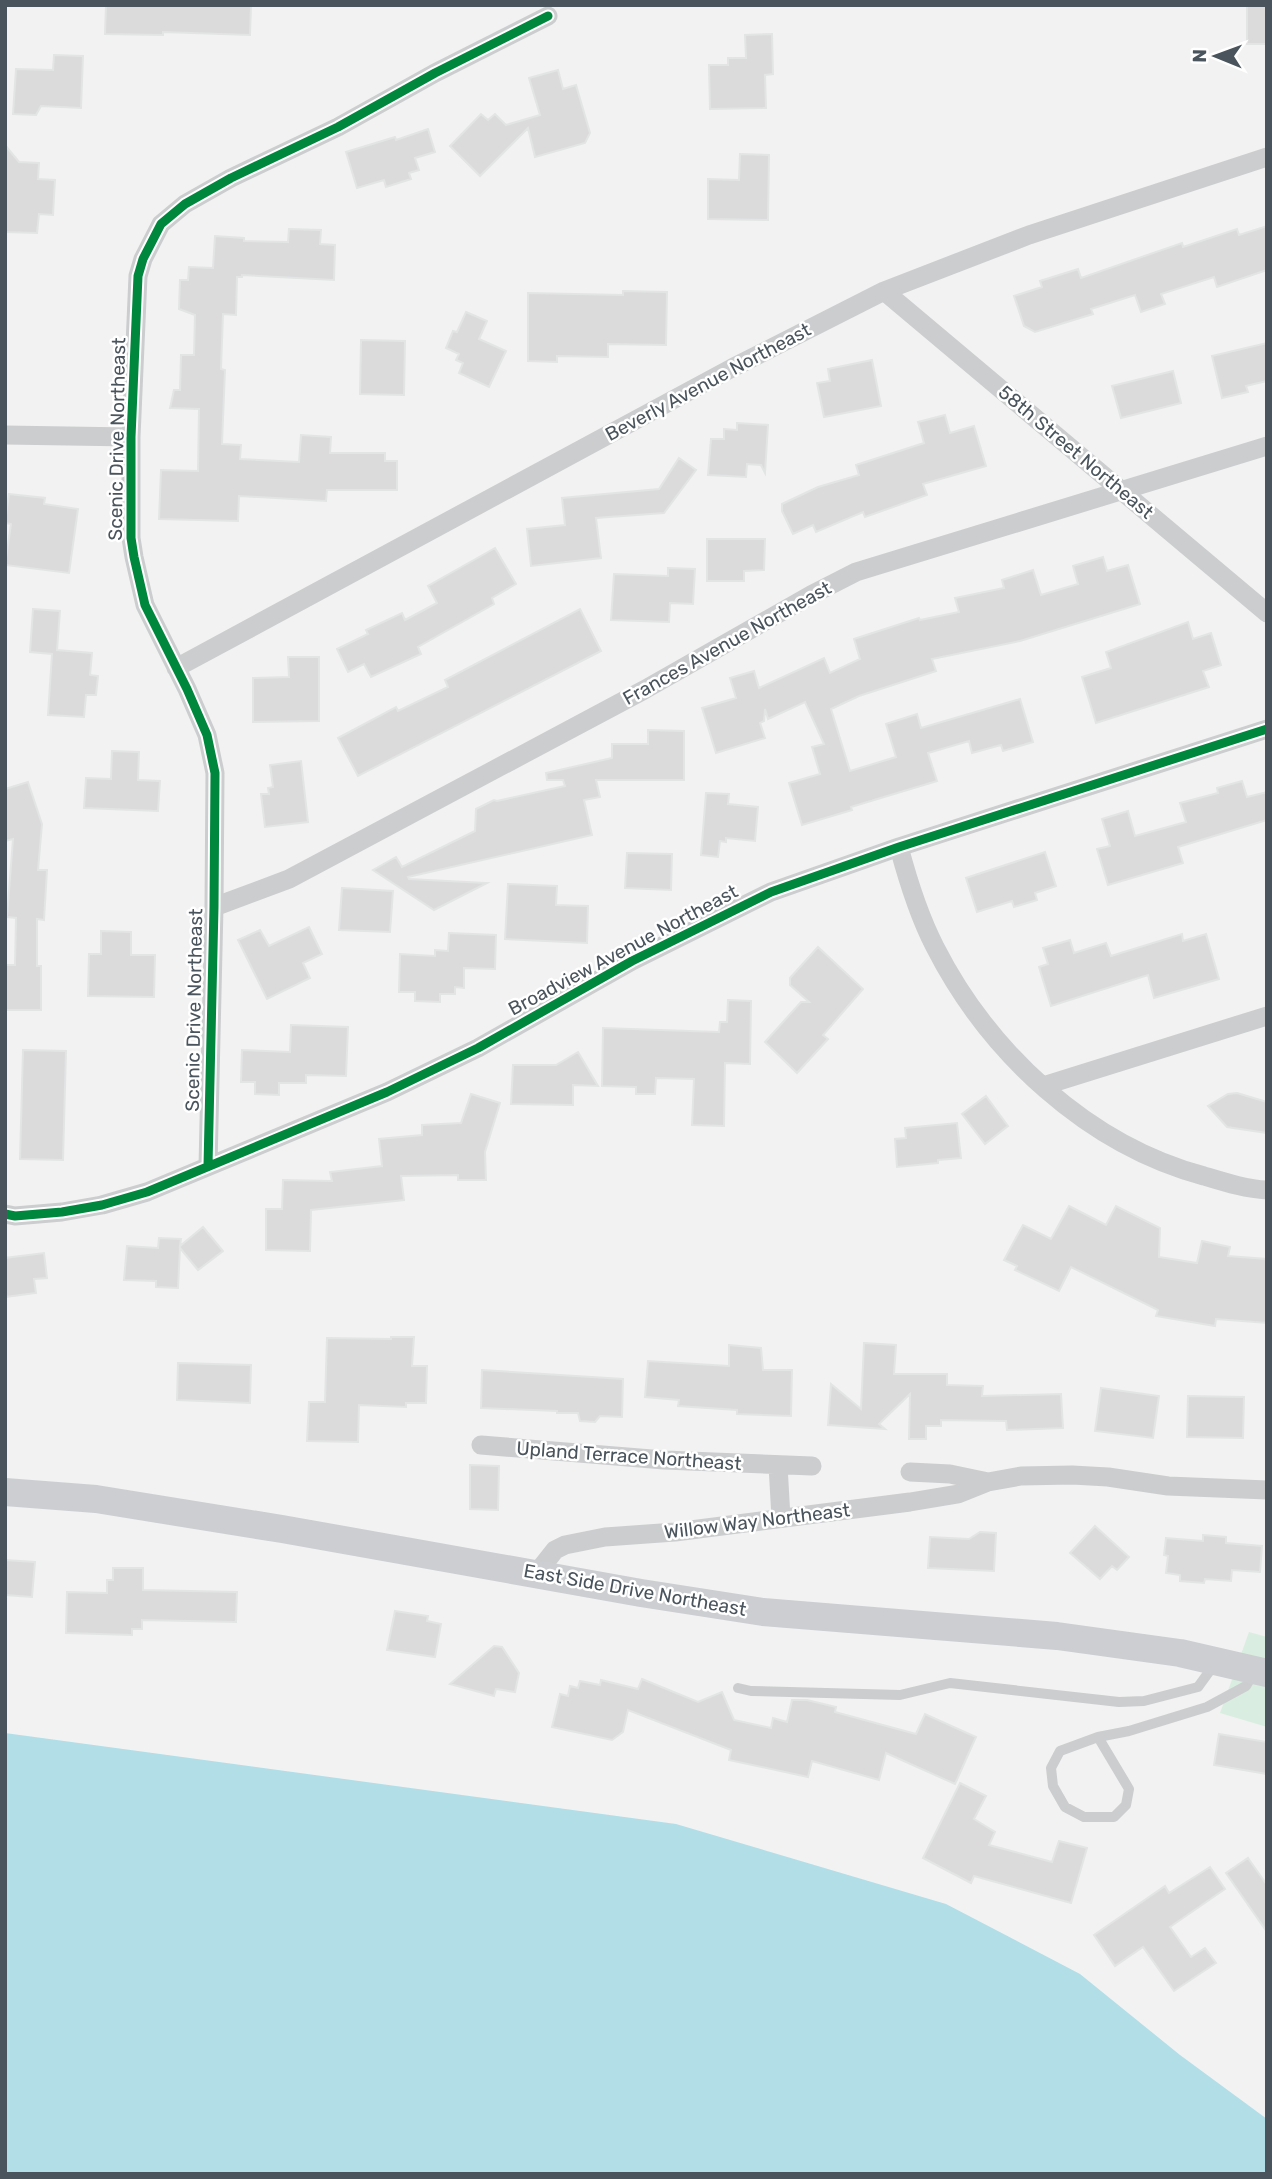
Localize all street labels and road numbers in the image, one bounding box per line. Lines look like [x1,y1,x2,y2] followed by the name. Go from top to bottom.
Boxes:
[601,318,815,446] street label: Beverly Avenue Northeast
[104,337,130,541] street label: Scenic Drive Northeast
[994,380,1159,524] street label: 58th Street Northeast
[619,576,836,710] street label: Frances Avenue Northeast
[504,879,742,1020] street label: Broadview Avenue Northeast
[181,908,207,1112] street label: Scenic Drive Northeast
[516,1437,743,1475] street label: Upland Terrace Northeast
[663,1498,852,1544] street label: Willow Way Northeast
[522,1559,749,1621] street label: East Side Drive Northeast

